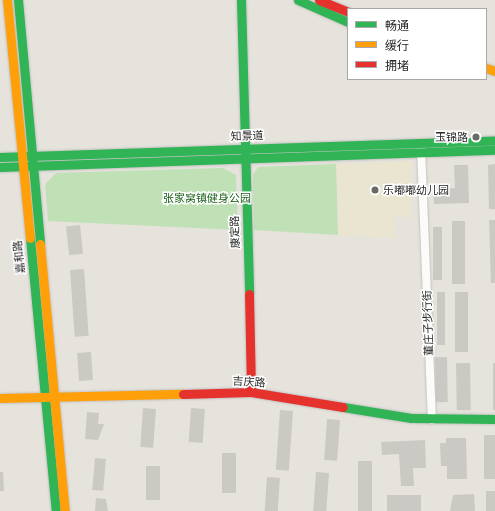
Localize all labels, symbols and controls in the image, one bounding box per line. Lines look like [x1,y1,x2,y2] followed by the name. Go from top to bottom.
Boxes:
[347,8,487,80] legend
[385,19,409,33] text: 畅通
[385,39,409,53] text: 缓行
[385,59,409,73] text: 拥堵
[230,129,264,143] street label: 知景道
[435,130,468,144] place label: 玉锦路
[471,132,481,142] marker: 玉锦路
[383,183,449,197] place label: 乐嘟嘟幼儿园
[370,185,380,195] marker: 乐嘟嘟幼儿园
[163,191,251,205] park label: 张家窝镇健身公园
[228,215,242,249] street label: 康定路
[11,240,27,274] street label: 嘉和路
[420,290,436,356] street label: 董庄子步行街
[232,374,266,390] street label: 吉庆路

